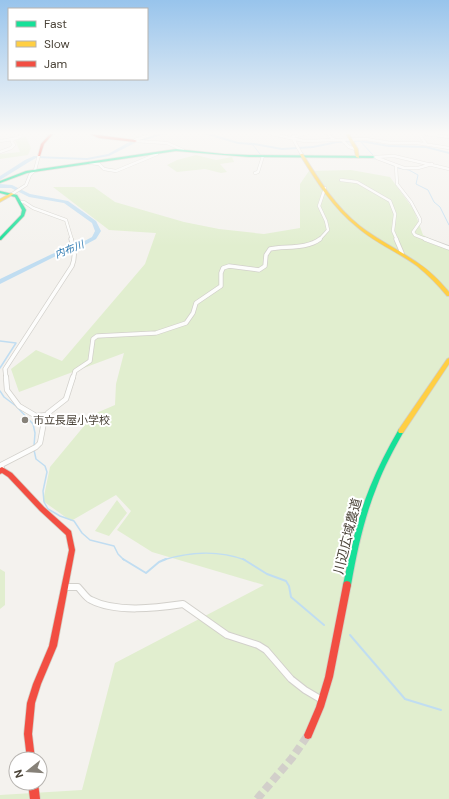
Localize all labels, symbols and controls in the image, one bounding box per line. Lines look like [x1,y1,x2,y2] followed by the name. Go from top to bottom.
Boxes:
[8,8,148,80] legend
[44,16,67,32] text: Fast
[44,36,70,52] text: Slow
[44,56,67,72] text: Jam
[53,237,86,261] water label: 内布川
[33,413,110,427] place label: 市立長屋小学校
[20,415,30,425] marker: 市立長屋小学校
[330,496,365,576] street label: 川辺広域農道
[8,751,48,791] north arrow
[11,768,26,780] text: N

